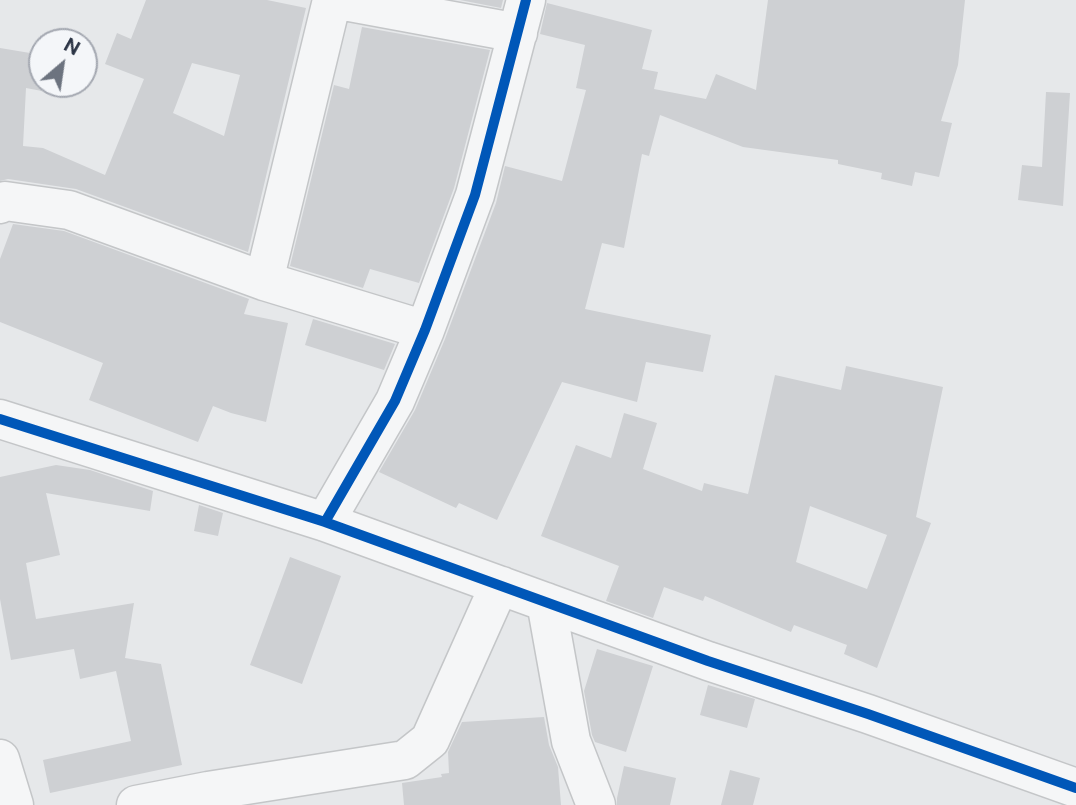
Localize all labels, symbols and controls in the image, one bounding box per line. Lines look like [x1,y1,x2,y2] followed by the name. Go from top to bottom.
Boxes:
[28,28,98,98] north arrow
[60,33,84,60] text: N

